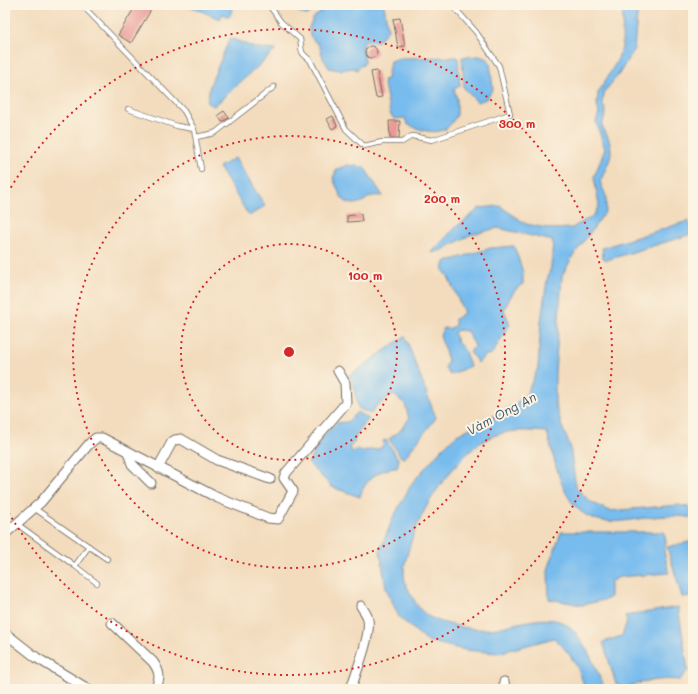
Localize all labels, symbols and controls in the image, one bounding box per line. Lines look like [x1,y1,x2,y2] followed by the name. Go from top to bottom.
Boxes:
[499,115,535,131] text: 300 m
[424,190,460,206] text: 200 m
[348,267,382,283] text: 100 m
[282,345,296,359] centre of rings
[463,387,539,439] water label: Vàm Ong An

